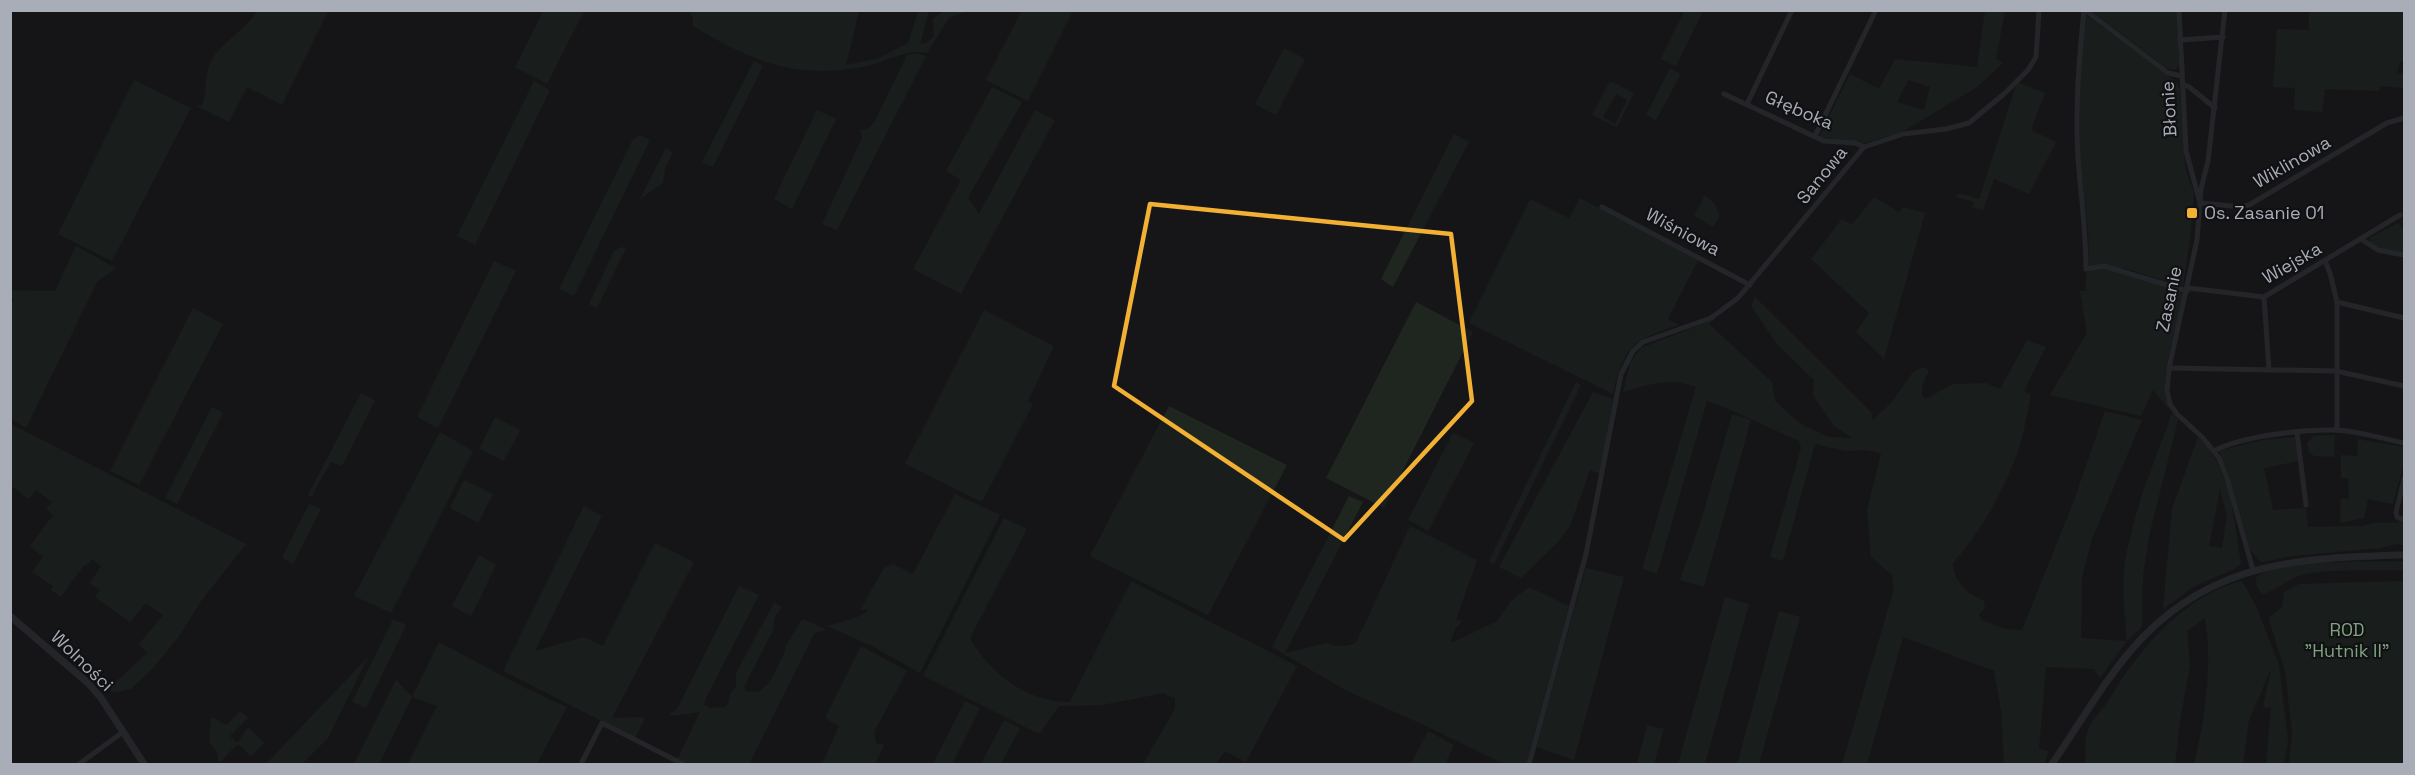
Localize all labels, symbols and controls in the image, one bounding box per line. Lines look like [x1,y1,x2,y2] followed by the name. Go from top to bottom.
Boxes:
[2156,81,2181,137] street label: Błonie
[1762,85,1837,134] street label: Głęboka
[2249,130,2334,193] street label: Wiklinowa
[1791,141,1852,208] street label: Sanowa
[2204,201,2324,224] place label: Os. Zasanie 01
[1642,202,1724,261] street label: Wiśniowa
[2185,206,2199,220] marker: Os. Zasanie 01
[2258,236,2325,289] street label: Wiejska
[2150,264,2187,334] street label: Zasanie
[2305,618,2389,662] park label: ROD "Hutnik II"
[46,625,118,696] street label: Wolności

